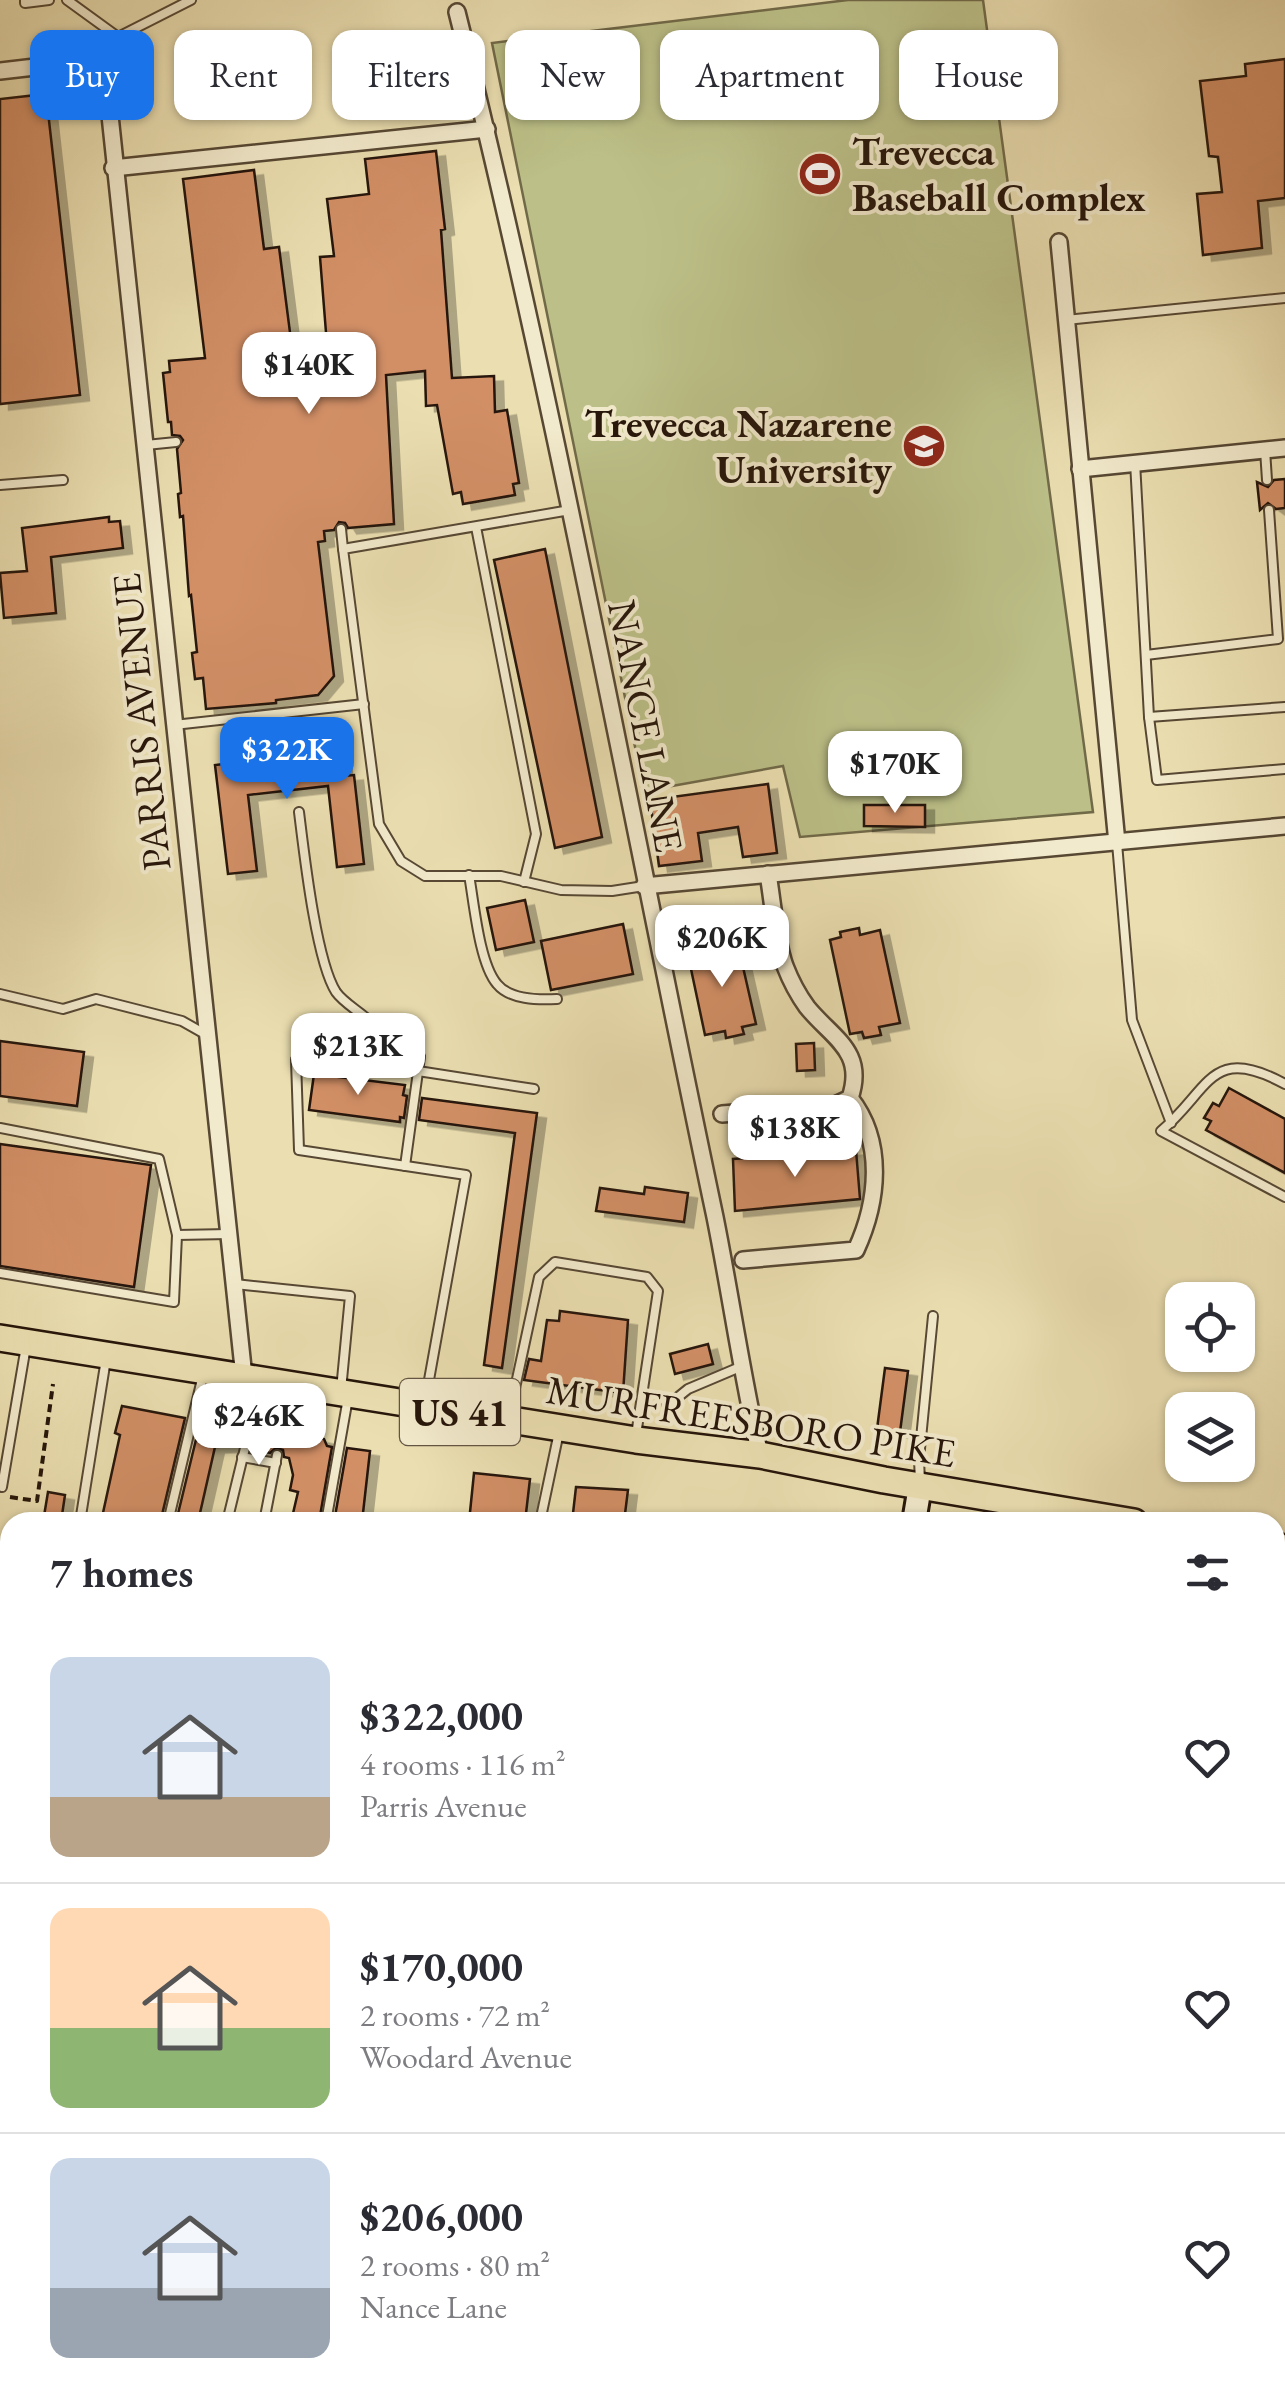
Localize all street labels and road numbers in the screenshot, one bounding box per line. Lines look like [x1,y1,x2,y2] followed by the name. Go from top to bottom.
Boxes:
[100,571,182,873] street label: PARRIS AVENUE
[596,596,696,856] street label: NANCE LANE
[543,1363,959,1479] street label: MURFREESBORO PIKE
[400,1379,520,1445] road number: US 41

